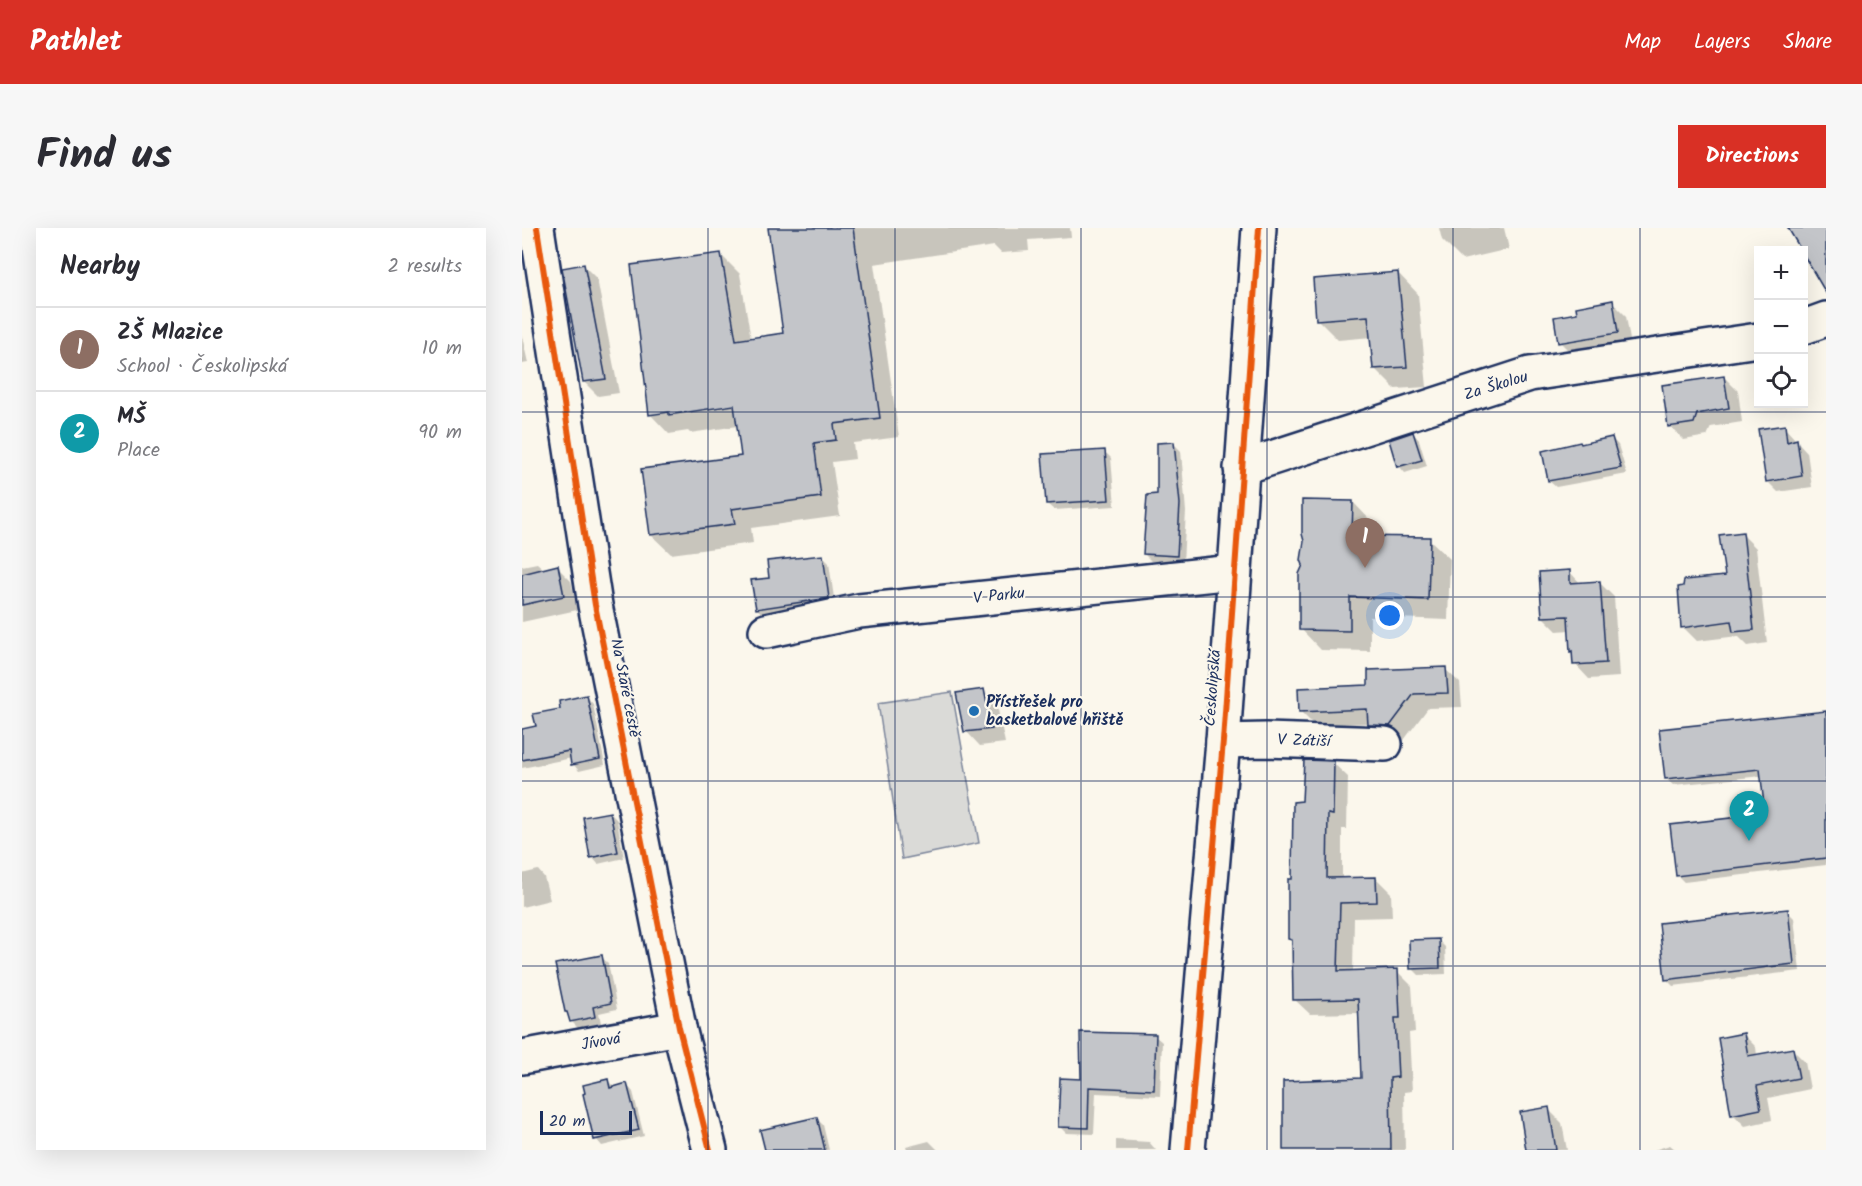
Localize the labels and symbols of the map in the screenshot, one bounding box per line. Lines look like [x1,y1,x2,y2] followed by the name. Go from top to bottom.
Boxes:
[1461,364,1531,408] street label: Za Školou
[1346,518,1384,568] pin: 1
[972,581,1026,611] street label: V Parku
[1375,601,1404,630] your location
[603,637,647,740] street label: Na Staré cestě
[1198,647,1228,727] street label: Českolipská
[986,690,1124,733] place label: Přístřešek pro basketbalové hřiště
[967,704,981,718] marker: Přístřešek pro basketbalové hřiště
[1277,728,1333,754] street label: V Zátiší
[1730,792,1768,841] pin: 2
[579,1026,624,1058] street label: Jívová
[540,1108,632,1136] scale bar

